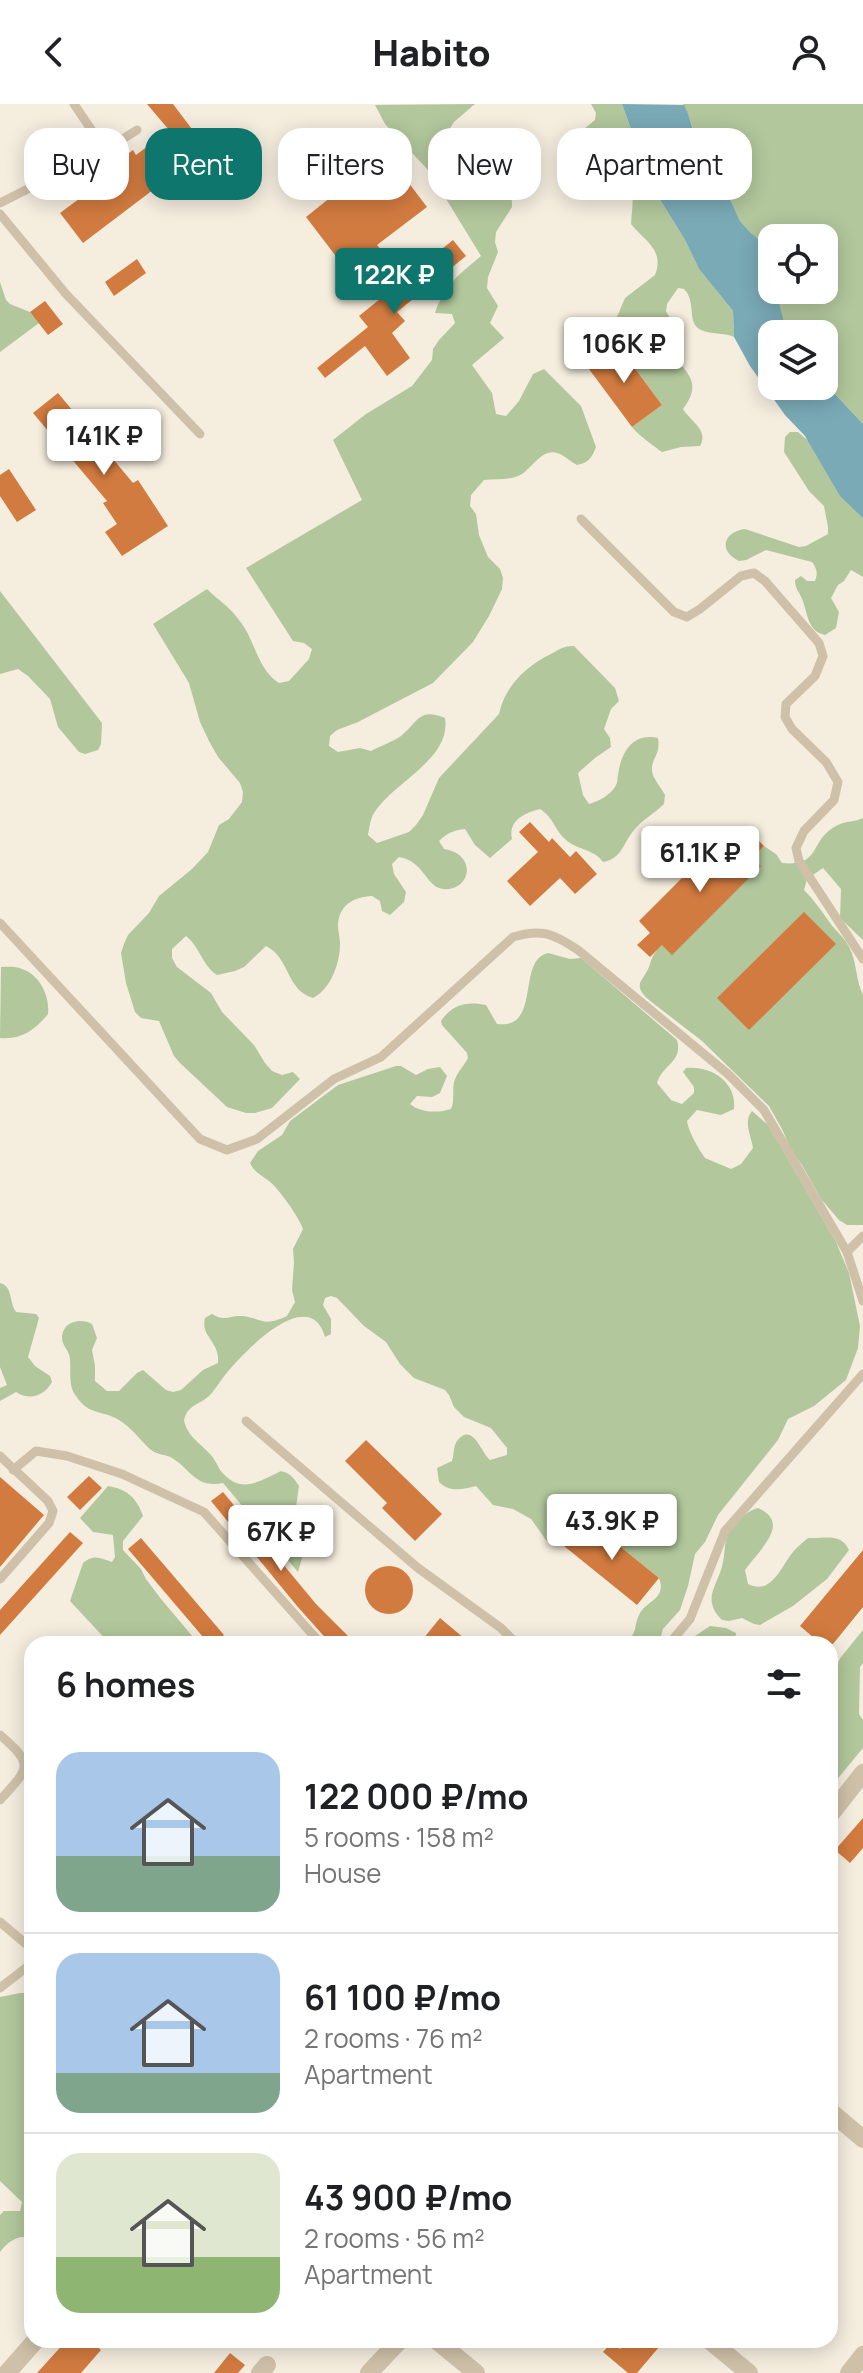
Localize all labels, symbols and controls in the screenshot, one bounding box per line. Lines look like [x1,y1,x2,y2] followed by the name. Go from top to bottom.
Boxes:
[372,28,491,77] text: Habito
[32,30,76,74] icon: back
[787,30,831,74] icon: person
[24,128,129,200] chip: Buy
[145,128,262,200] chip: Rent
[278,128,412,200] chip: Filters
[428,128,541,200] chip: New
[557,128,752,200] chip: Apartment
[758,224,838,400] map controls
[758,224,838,304] button: locate
[329,248,459,316] pin: 122K ₽
[353,256,435,292] text: 122K ₽
[559,317,689,385] pin: 106K ₽
[758,320,838,400] button: layers
[582,325,666,361] text: 106K ₽
[39,409,169,477] pin: 141K ₽
[65,417,143,453] text: 141K ₽
[626,826,774,894] pin: 61.1K ₽
[659,834,741,870] text: 61.1K ₽
[538,1494,686,1562] pin: 43.9K ₽
[565,1502,659,1538] text: 43.9K ₽
[225,1505,337,1573] pin: 67K ₽
[246,1513,316,1549] text: 67K ₽
[56,1661,195,1707] text: 6 homes
[762,1662,806,1706] icon: filters
[304,1773,528,1819] text: 122 000 ₽/mo
[120,1784,216,1880] icon: home
[304,1819,494,1855] text: 5 rooms · 158 m²
[304,1855,381,1891] text: House
[304,1974,501,2020] text: 61 100 ₽/mo
[120,1985,216,2081] icon: home
[304,2020,483,2056] text: 2 rooms · 76 m²
[304,2056,433,2092] text: Apartment
[304,2174,512,2220] text: 43 900 ₽/mo
[120,2185,216,2281] icon: home
[304,2220,485,2256] text: 2 rooms · 56 m²
[304,2256,433,2292] text: Apartment

